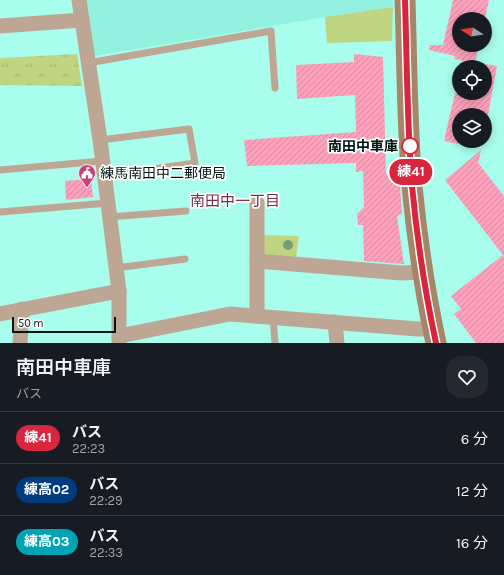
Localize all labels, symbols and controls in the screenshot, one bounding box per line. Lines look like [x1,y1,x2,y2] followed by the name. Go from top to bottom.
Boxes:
[452,12,492,52] north arrow
[452,12,492,148] map controls
[452,60,492,100] button: locate
[452,108,492,148] button: layers
[401,137,419,155] marker: 南田中車庫
[328,138,398,155] place label: 南田中車庫
[388,159,434,185] line badge: 練41
[77,163,97,188] public building icon: 練馬南田中二郵便局
[397,163,425,180] text: 練41
[100,165,226,182] place label: 練馬南田中二郵便局
[190,192,280,210] district label: 南田中一丁目
[12,315,116,334] scale bar
[18,317,44,330] text: 50 m
[446,356,488,398] button: heart
[16,357,111,379] text: 南田中車庫
[16,386,42,401] text: バス
[72,423,102,441] text: バス
[24,429,52,446] text: 練41
[461,430,488,448] text: 6 分
[72,441,105,456] text: 22:23
[89,475,119,493] text: バス
[24,481,69,498] text: 練高02
[456,482,488,500] text: 12 分
[89,493,122,508] text: 22:29
[90,527,120,545] text: バス
[24,533,70,550] text: 練高03
[456,534,488,552] text: 16 分
[90,545,123,560] text: 22:33

